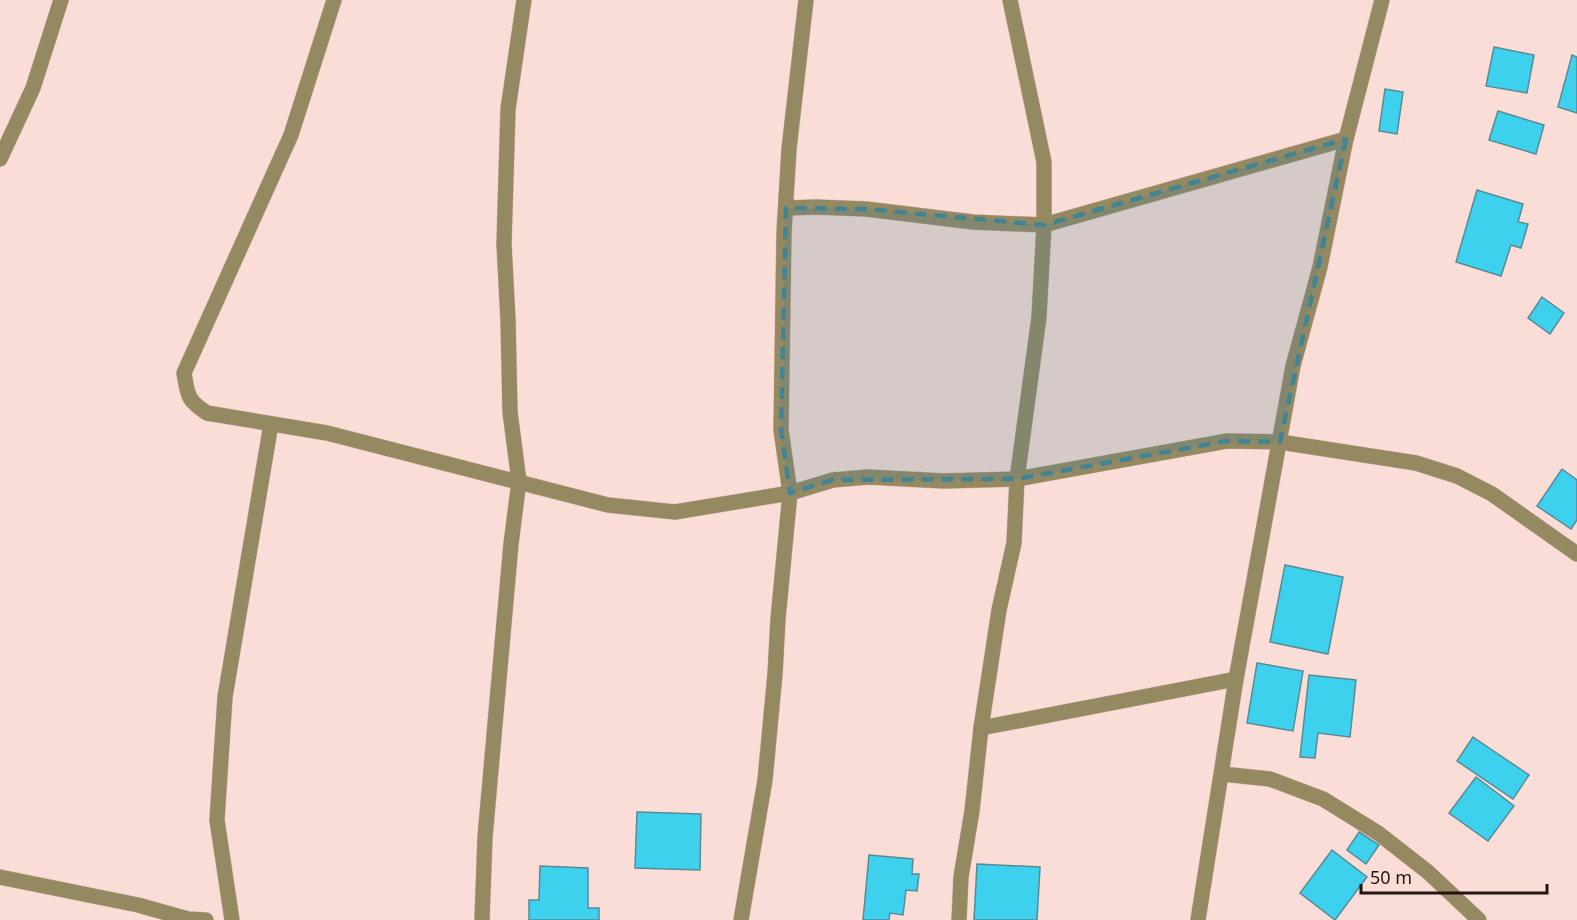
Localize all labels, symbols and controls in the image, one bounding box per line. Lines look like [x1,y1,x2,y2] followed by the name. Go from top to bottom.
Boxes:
[1361,857,1547,895] scale bar
[1370,865,1412,889] text: 50 m

